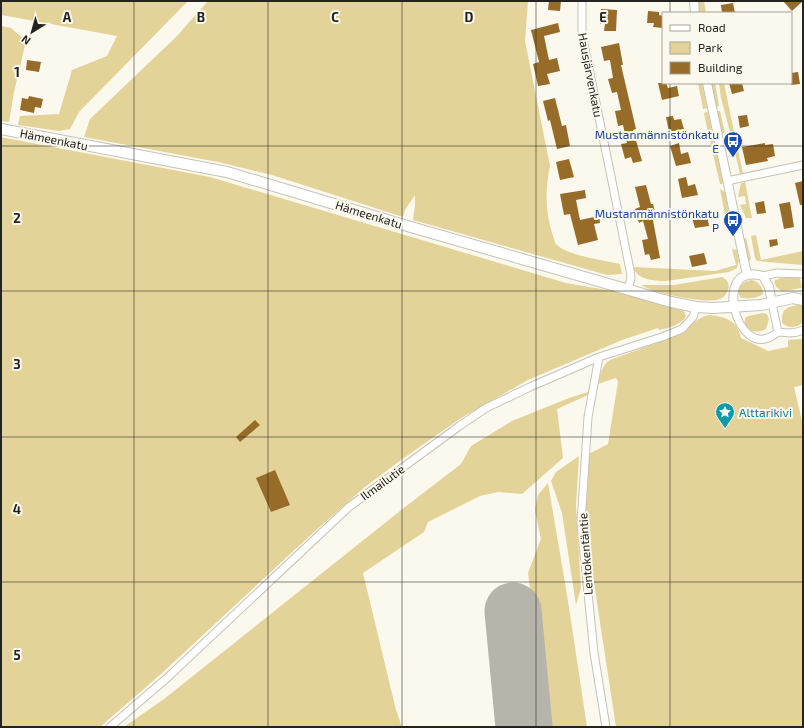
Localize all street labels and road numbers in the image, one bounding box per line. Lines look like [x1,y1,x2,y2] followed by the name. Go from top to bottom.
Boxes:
[575,32,606,119] street label: Hausjärvenkatu
[19,126,89,152] street label: Hämeenkatu
[334,197,404,231] street label: Hämeenkatu
[357,461,407,503] street label: Ilmailutie
[575,512,595,596] street label: Lentokentäntie

